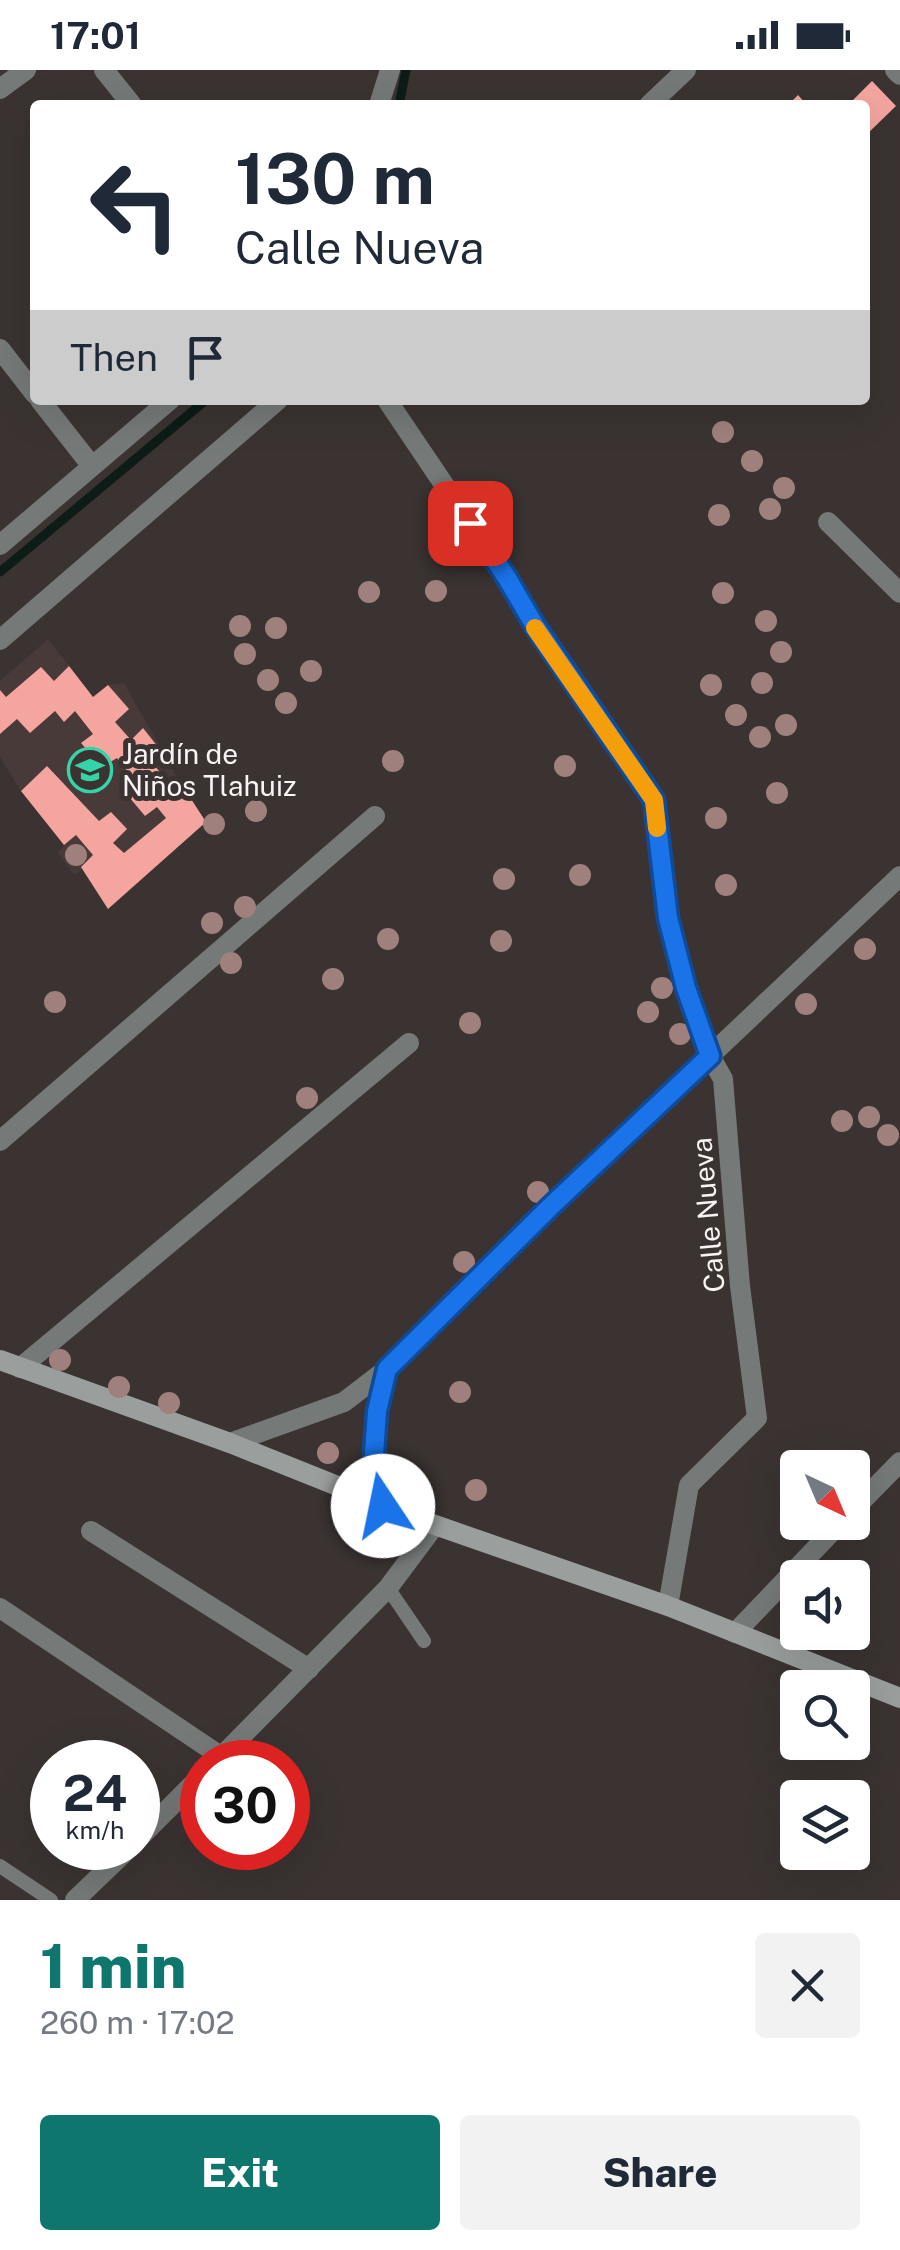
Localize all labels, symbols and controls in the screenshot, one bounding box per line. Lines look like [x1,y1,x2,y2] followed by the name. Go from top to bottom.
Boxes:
[50,13,141,58] text: 17:01
[235,137,435,220] text: 130 m
[70,140,200,270] icon: left
[235,221,484,274] text: Calle Nueva
[178,330,233,385] icon: arrive
[70,335,158,380] text: Then
[428,481,513,566] pin
[443,496,498,551] icon: arrive
[122,737,296,802] place label: Jardín de Niños Tlahuiz
[67,747,113,793] school or university icon: Jardín de Niños Tlahuiz
[684,1136,731,1294] street label: Calle Nueva
[780,1450,870,1540] north arrow
[780,1450,870,1870] map controls
[331,1454,435,1558] position arrow
[780,1560,870,1650] button: sound
[780,1670,870,1760] button: search
[180,1740,310,1870] speed limit sign: 30
[63,1763,127,1822] text: 24
[780,1780,870,1870] button: layers
[66,1815,124,1845] text: km/h
[40,1931,187,2002] text: 1 min
[755,1933,860,2038] button: close
[40,2004,235,2041] text: 260 m · 17:02
[40,2115,440,2230] button: Exit
[460,2115,860,2230] button: Share

